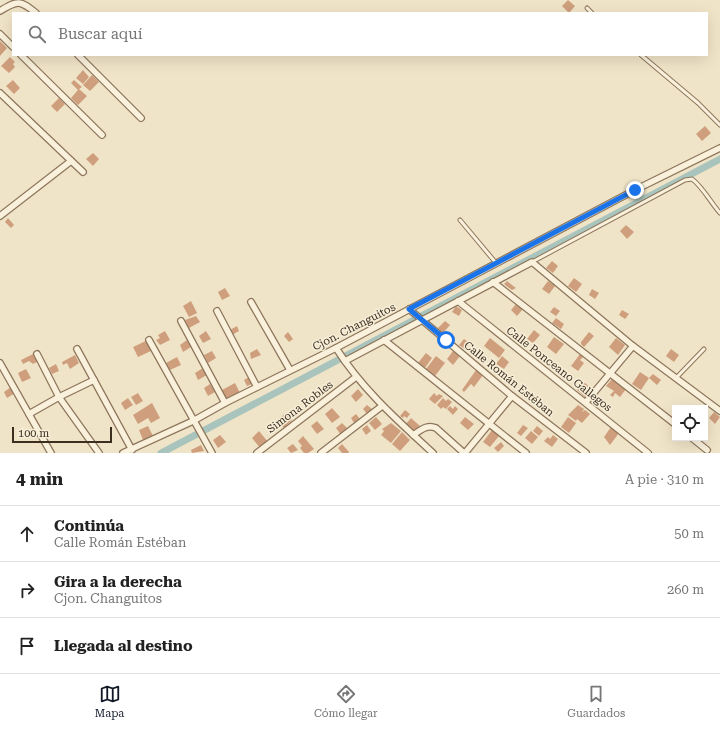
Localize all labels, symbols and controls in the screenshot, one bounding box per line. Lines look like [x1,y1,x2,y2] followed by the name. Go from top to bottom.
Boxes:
[12,12,708,56] search box
[26,23,48,45] icon: search
[58,25,142,43] text: Buscar aquí
[626,181,644,199] route end
[310,300,398,354] street label: Cjon. Changuitos
[504,324,614,414] street label: Calle Ponceano Gallegos
[437,331,455,349] route start
[461,339,557,419] street label: Calle Román Estéban
[265,378,335,436] street label: Simona Robles
[672,405,708,441] map controls
[672,405,708,441] button: locate
[12,425,112,444] scale bar
[18,427,49,440] text: 100 m
[16,469,63,489] text: 4 min
[625,472,704,487] text: A pie · 310 m
[54,517,124,535] text: Continúa
[16,523,38,545] icon: ahead
[674,526,704,541] text: 50 m
[54,535,186,550] text: Calle Román Estéban
[54,573,182,591] text: Gira a la derecha
[16,579,38,601] icon: right
[667,582,704,597] text: 260 m
[54,591,162,606] text: Cjon. Changuitos
[16,635,38,657] icon: arrive
[54,637,193,655] text: Llegada al destino
[95,683,124,720] tab: Mapa
[314,683,378,720] tab: Cómo llegar
[567,683,625,720] tab: Guardados

